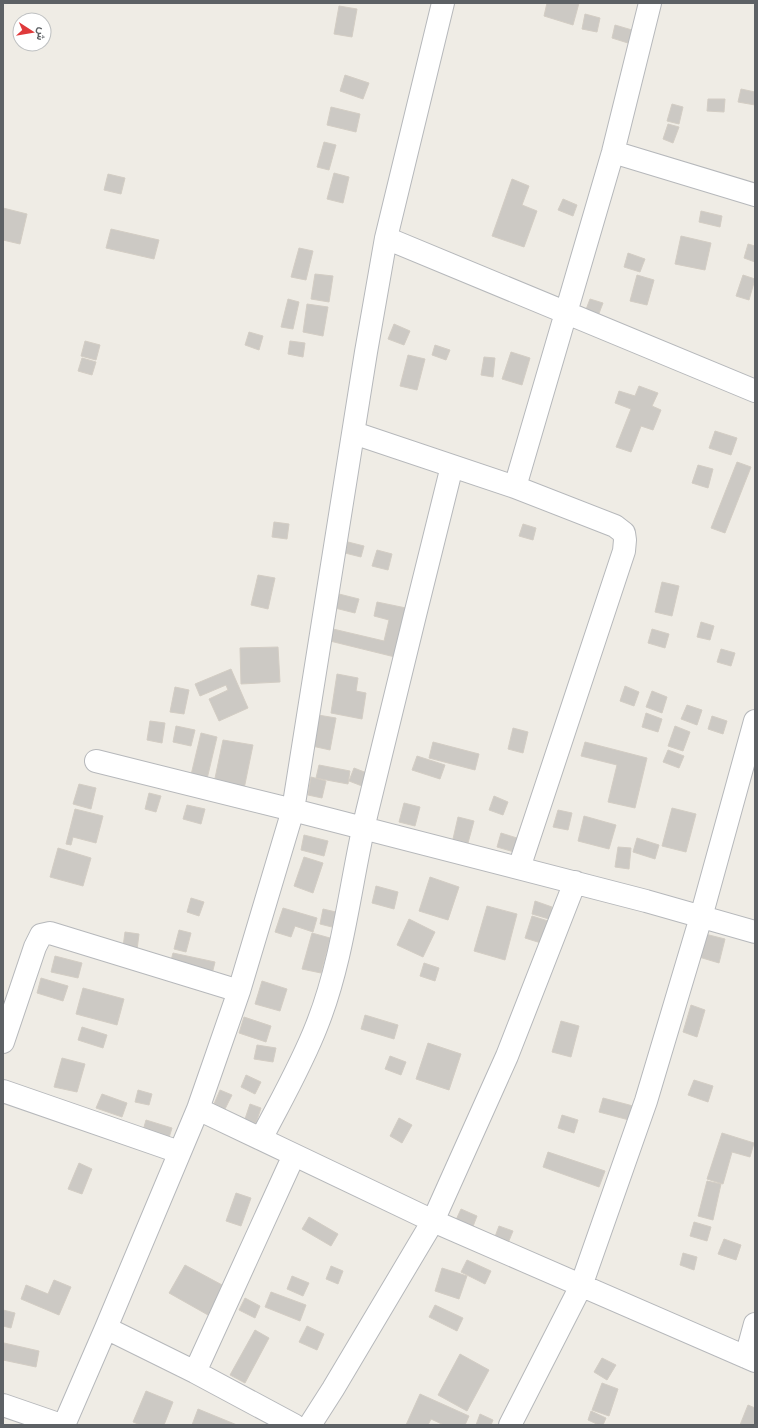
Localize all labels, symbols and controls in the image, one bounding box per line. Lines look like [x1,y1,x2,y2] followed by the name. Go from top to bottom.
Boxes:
[12,12,52,52] north arrow
[34,26,49,42] text: ش

